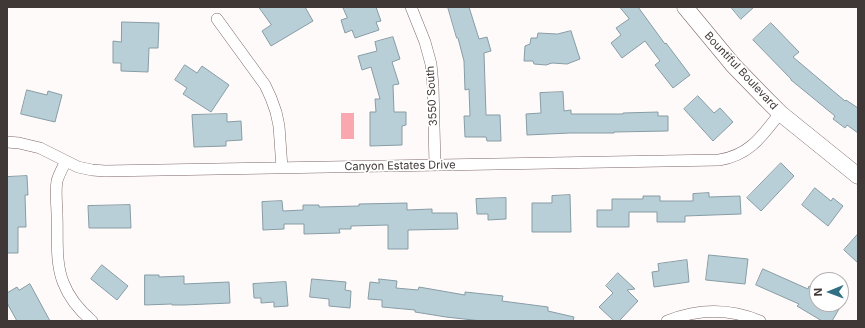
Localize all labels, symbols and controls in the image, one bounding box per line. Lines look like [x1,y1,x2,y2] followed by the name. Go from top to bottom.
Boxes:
[702,29,780,113] street label: Bountiful Boulevard
[424,65,440,127] street label: 3550 South
[344,158,456,174] street label: Canyon Estates Drive
[809,272,849,312] north arrow
[811,288,825,297] text: N

